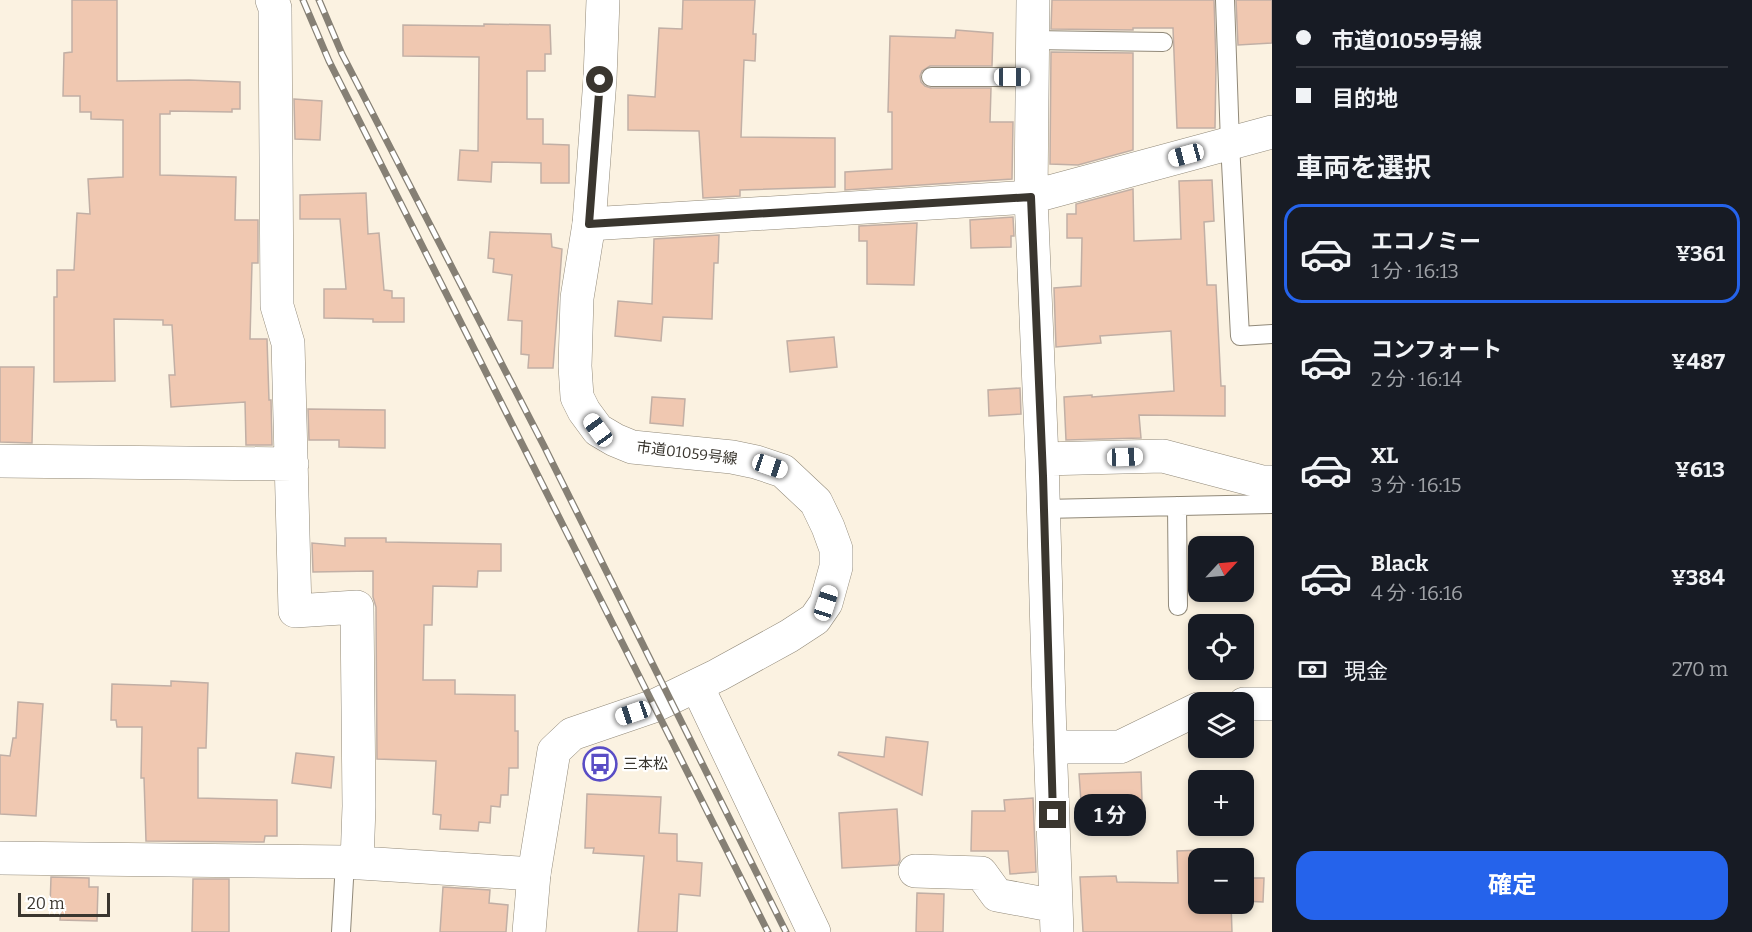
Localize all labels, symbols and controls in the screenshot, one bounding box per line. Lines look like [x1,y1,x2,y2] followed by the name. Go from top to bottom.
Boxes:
[1332,27,1482,54] text: 市道01059号線
[586,66,613,93] route start
[994,68,1030,86] car
[1332,85,1398,112] text: 目的地
[1166,142,1206,168] car
[1296,152,1431,184] text: 車両を選択
[1299,227,1353,281] icon: car
[1371,228,1481,255] text: エコノミー
[1675,240,1725,267] text: ¥361
[1371,259,1459,283] text: 1 分 · 16:13
[1299,335,1353,389] icon: car
[1371,336,1502,363] text: コンフォート
[1671,348,1725,375] text: ¥487
[1371,367,1462,391] text: 2 分 · 16:14
[580,410,616,450] car
[635,438,739,468] street label: 市道01059号線
[1371,442,1398,469] text: XL
[1299,443,1353,497] icon: car
[1107,447,1143,467] car
[750,452,790,480] car
[1675,456,1725,483] text: ¥613
[1371,473,1462,497] text: 3 分 · 16:15
[1188,536,1254,602] north arrow
[1188,536,1254,914] map controls
[1371,550,1428,577] text: Black
[1299,551,1353,605] icon: car
[1671,564,1725,591] text: ¥384
[1371,581,1463,605] text: 4 分 · 16:16
[812,583,840,623] car
[1188,614,1254,680] button: locate
[1296,653,1329,686] icon: cash
[1672,657,1728,681] text: 270 m
[1344,658,1388,685] text: 現金
[1188,692,1254,758] button: layers
[613,699,653,727] car
[582,746,618,782] bus stop icon: 三本松
[623,755,668,773] place label: 三本松
[1188,770,1254,836] button: +
[1074,794,1146,836] callout: 1 分
[1039,801,1066,828] route end
[1094,803,1126,827] text: 1 分
[1188,848,1254,914] button: −
[1296,851,1728,920] button: 確定
[18,890,110,918] scale bar
[27,894,64,913] text: 20 m

